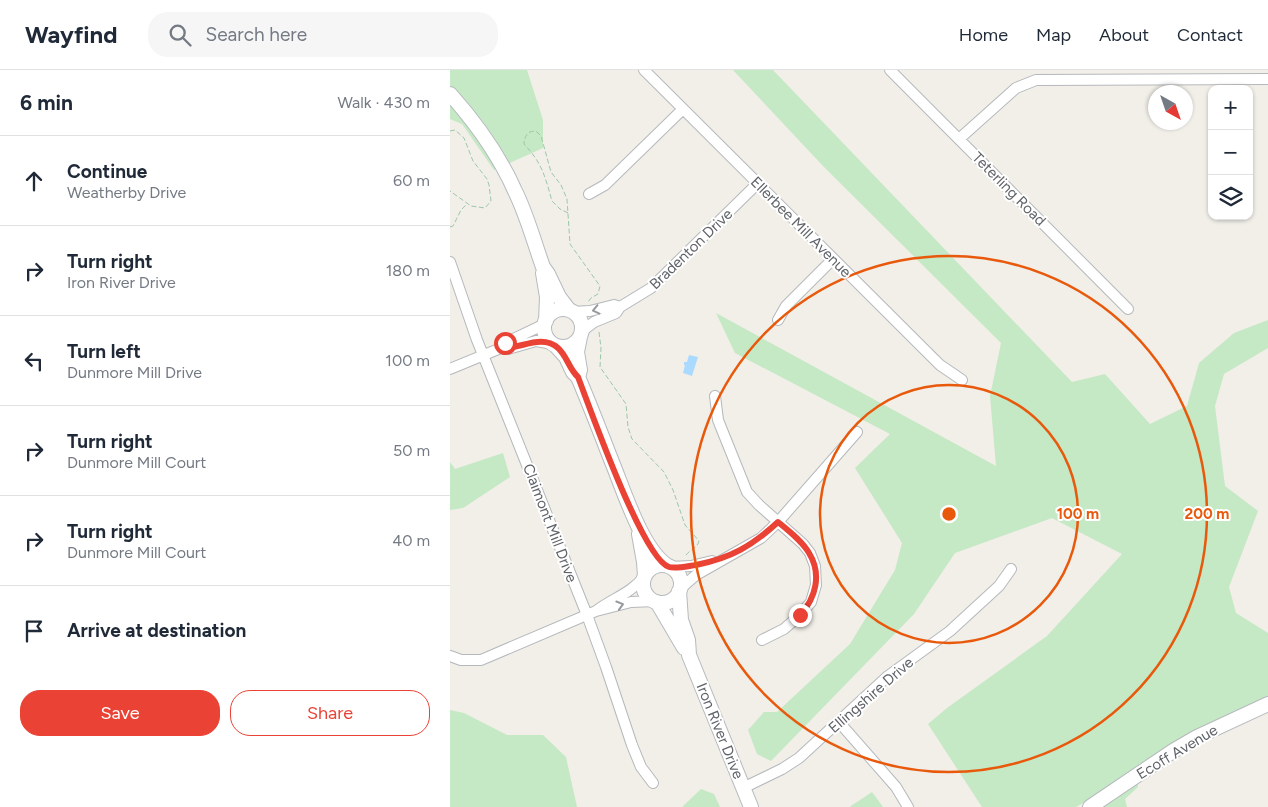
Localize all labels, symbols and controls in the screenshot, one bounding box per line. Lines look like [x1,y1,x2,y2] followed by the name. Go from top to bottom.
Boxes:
[148,12,498,57] search box
[25,20,118,49] text: Wayfind
[166,21,194,49] icon: search
[206,23,307,46] text: Search here
[959,24,1008,46] text: Home
[1036,24,1071,46] text: Map
[1099,24,1149,46] text: About
[1177,24,1243,46] text: Contact
[1148,85,1193,130] north arrow
[1208,85,1253,220] map controls
[1208,85,1253,130] button: +
[20,90,73,115] text: 6 min
[337,93,430,112] text: Walk · 430 m
[1208,130,1253,175] button: −
[968,148,1050,230] street label: Teterling Road
[67,160,147,183] text: Continue
[20,167,48,195] icon: ahead
[393,171,430,190] text: 60 m
[747,173,855,281] street label: Ellerbee Mill Avenue
[1208,175,1253,220] button: layers
[67,183,186,202] text: Weatherby Drive
[646,205,736,293] street label: Bradenton Drive
[67,250,153,273] text: Turn right
[20,257,48,285] icon: right
[386,261,430,280] text: 180 m
[67,273,176,292] text: Iron River Drive
[592,304,601,315] one-way arrow
[494,332,517,355] route start
[67,340,141,363] text: Turn left
[20,347,48,375] icon: left
[385,351,430,370] text: 100 m
[67,363,202,382] text: Dunmore Mill Drive
[67,430,153,453] text: Turn right
[20,437,48,465] icon: right
[393,441,430,460] text: 50 m
[67,453,206,472] text: Dunmore Mill Court
[519,461,581,585] street label: Claimont Mill Drive
[940,505,958,523] centre of rings
[1057,505,1099,523] text: 100 m
[1185,505,1229,523] text: 200 m
[67,520,153,543] text: Turn right
[20,527,48,555] icon: right
[392,531,430,550] text: 40 m
[67,543,206,562] text: Dunmore Mill Court
[616,601,624,611] one-way arrow
[789,604,812,627] route end
[20,617,48,645] icon: arrive
[67,619,246,642] text: Arrive at destination
[825,653,917,737] street label: Ellingshire Drive
[693,680,747,782] street label: Iron River Drive
[20,690,220,736] button: Save
[230,690,430,736] button: Share
[1133,721,1221,783] street label: Ecoff Avenue

